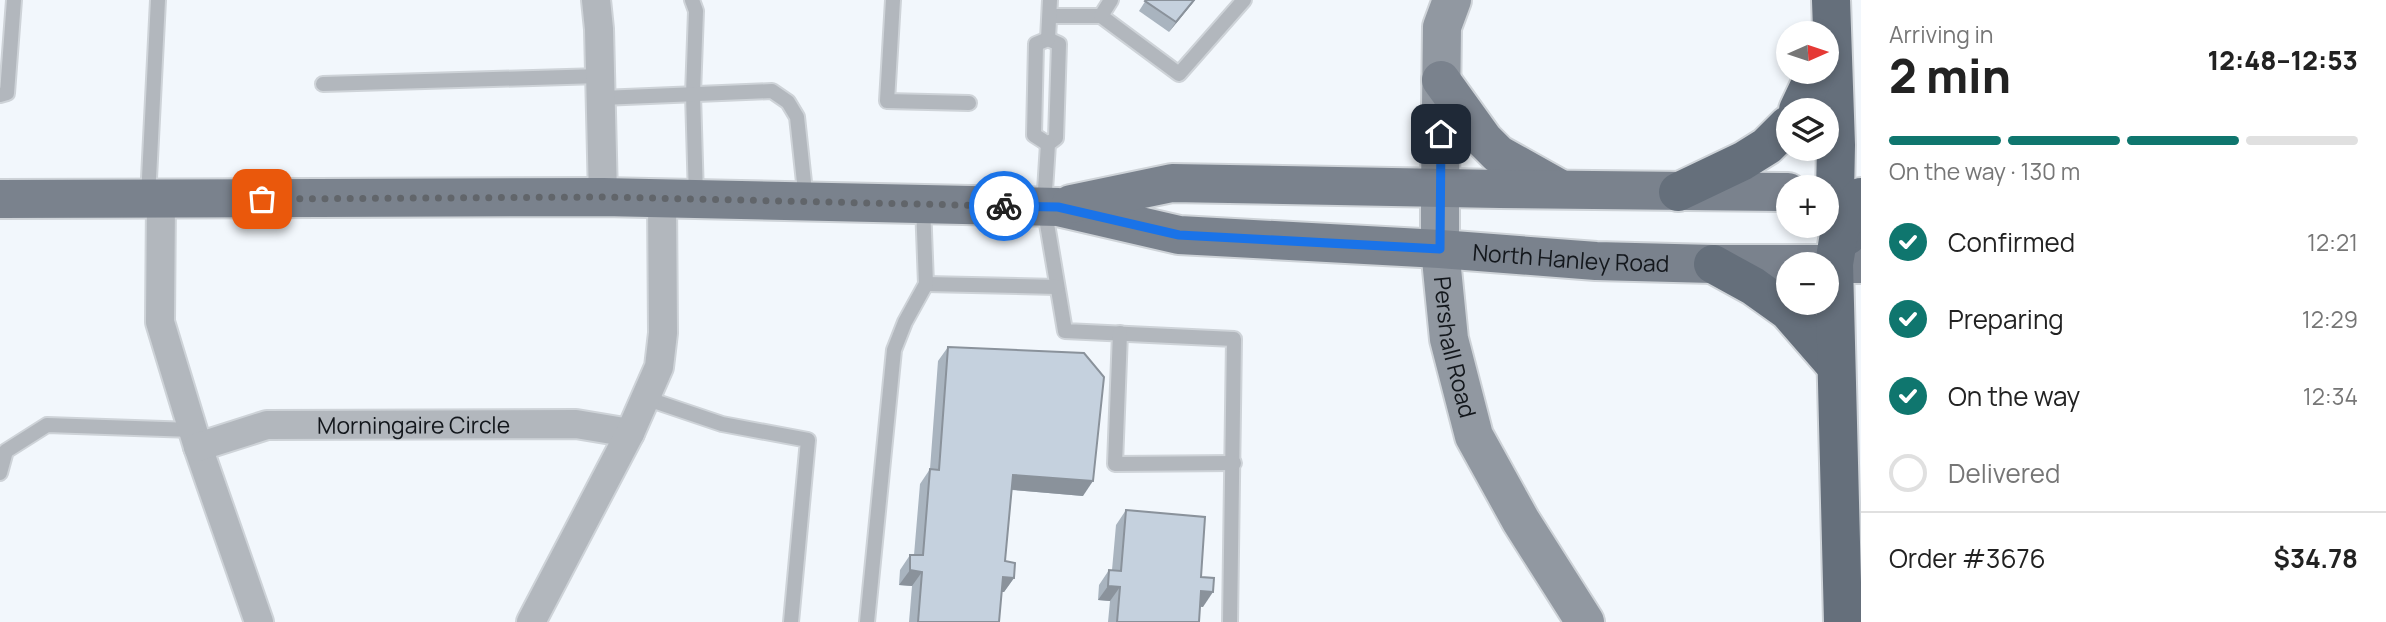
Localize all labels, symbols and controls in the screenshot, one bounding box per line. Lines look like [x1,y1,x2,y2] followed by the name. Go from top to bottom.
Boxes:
[1889,18,1994,50] text: Arriving in
[1776,21,1839,84] north arrow
[1776,21,1839,315] map controls
[2208,42,2358,78] text: 12:48–12:53
[1889,44,2011,107] text: 2 min
[1776,98,1839,161] button: layers
[1411,104,1471,164] pin
[1422,115,1460,153] icon: home
[1889,155,2080,187] text: On the way · 130 m
[232,169,292,229] pin
[969,171,1039,241] courier
[1776,175,1839,238] button: +
[243,180,281,218] icon: bag
[985,187,1023,225] icon: bike
[1889,223,1927,261] icon: check
[1948,224,2075,260] text: Confirmed
[2307,226,2358,258] text: 12:21
[1471,236,1670,279] street label: North Hanley Road
[1776,252,1839,315] button: −
[1427,275,1485,421] street label: Pershall Road
[1889,300,1927,338] icon: check
[1948,301,2064,337] text: Preparing
[2302,303,2358,335] text: 12:29
[1889,377,1927,415] icon: check
[1948,378,2080,414] text: On the way
[2303,380,2358,412] text: 12:34
[317,408,510,441] street label: Morningaire Circle
[1948,455,2060,491] text: Delivered
[1889,540,2046,576] text: Order #3676
[2274,540,2358,576] text: $34.78

